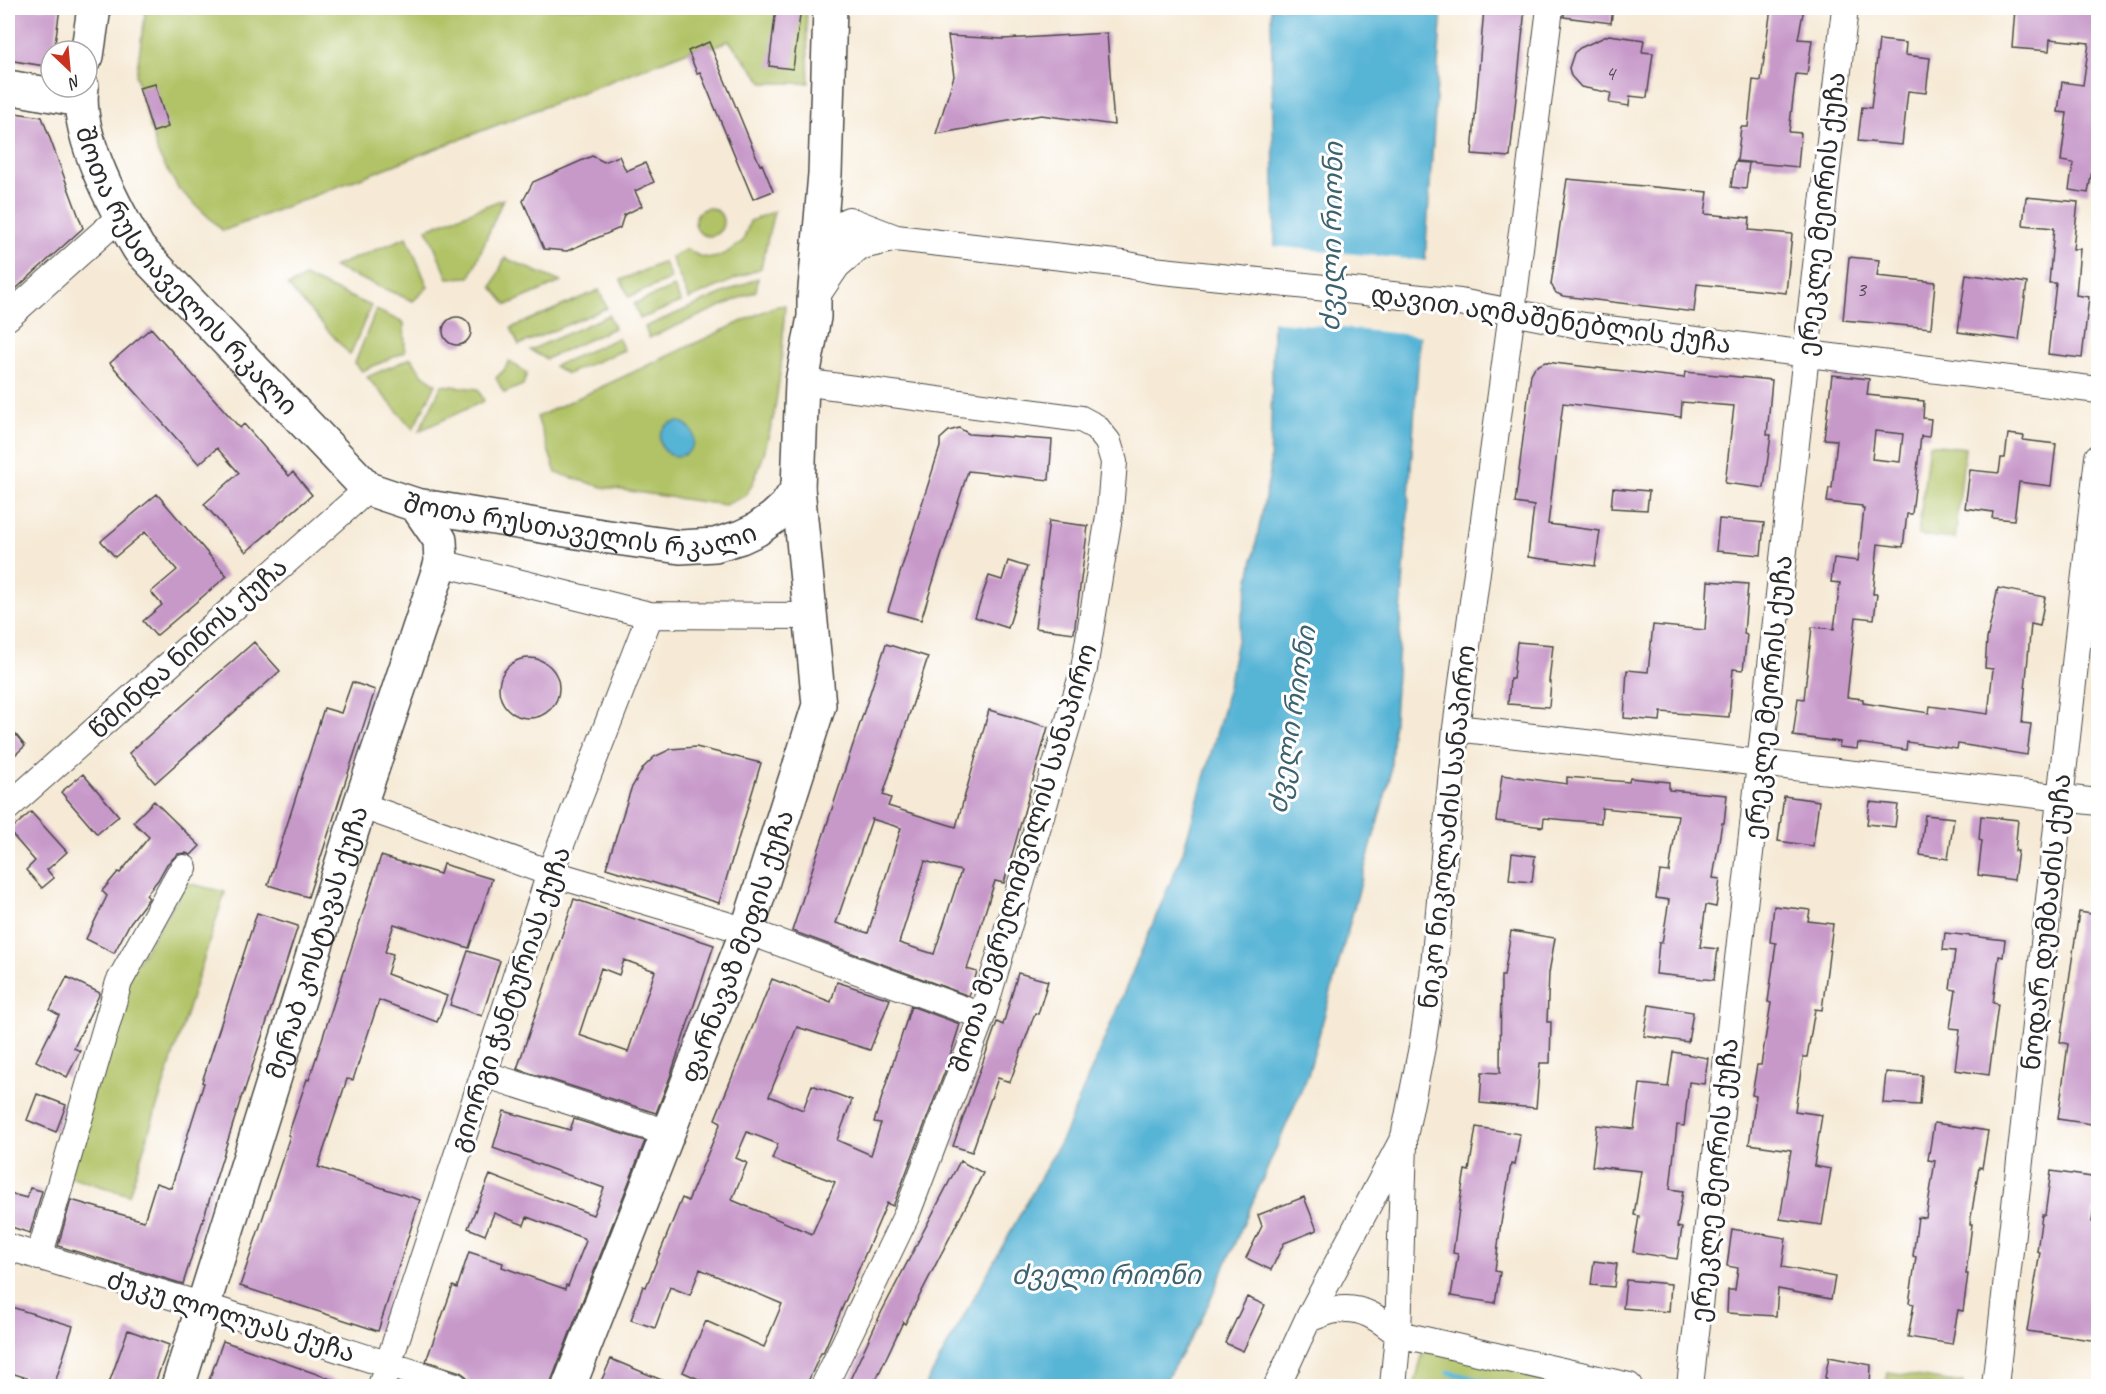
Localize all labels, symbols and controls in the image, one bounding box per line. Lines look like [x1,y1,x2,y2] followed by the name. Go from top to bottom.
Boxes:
[39,39,99,99] north arrow
[1605,59,1617,87] house number: 4
[64,70,84,94] text: N
[1790,70,1853,358] street label: ერეკლე მეორის ქუჩა
[68,123,305,422] street label: შოთა რუსთაველის რკალი
[1313,140,1351,332] water label: ძველი რიონი
[1856,275,1868,303] house number: 3
[1369,278,1733,361] street label: დავით აღმაშენებლის ქუჩა
[399,486,762,565] street label: შოთა რუსთაველის რკალი
[82,551,294,746] street label: წმინდა ნინოს ქუჩა
[1737,553,1800,841] street label: ერეკლე მეორის ქუჩა
[1260,622,1324,816] water label: ძველი რიონი
[942,640,1105,1077] street label: შოთა მეგრელიშვილის სანაპირო
[1412,643,1483,1011] street label: ნიკო ნიკოლაძის სანაპირო
[2014,772,2079,1072] street label: ნოდარ დუმბაძის ქუჩა
[259,802,376,1083] street label: მერაბ კოსტავას ქუჩა
[673,806,802,1088] street label: ფარნავაზ მეფის ქუჩა
[443,842,578,1156] street label: გიორგი ჭანტურიას ქუჩა
[1683,1036,1746,1324] street label: ერეკლე მეორის ქუჩა
[1011,1258,1202,1292] water label: ძველი რიონი
[103,1263,359,1370] street label: ძუკუ ლოლუას ქუჩა

